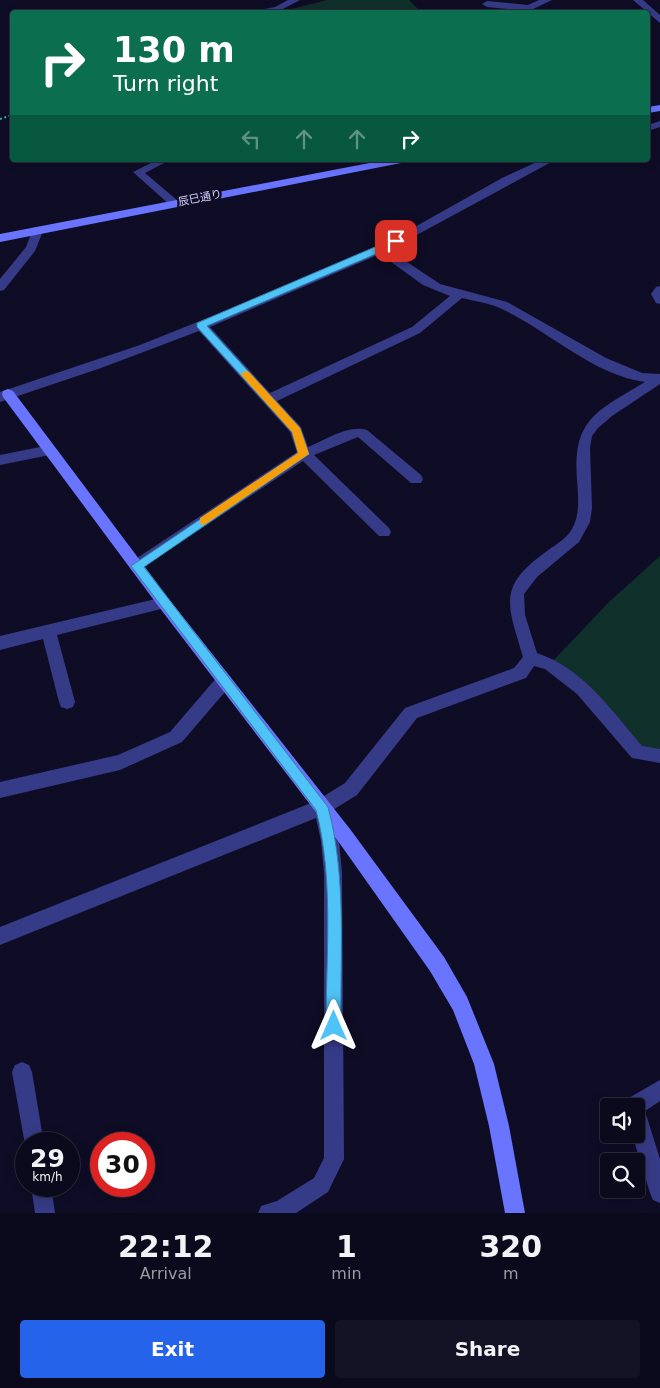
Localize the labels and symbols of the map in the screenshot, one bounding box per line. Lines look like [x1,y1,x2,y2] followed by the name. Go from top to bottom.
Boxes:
[177,187,223,209] street label: 辰巳通り
[375,220,417,262] pin
[307,999,359,1051] position arrow
[90,1132,155,1197] speed limit sign: 30

